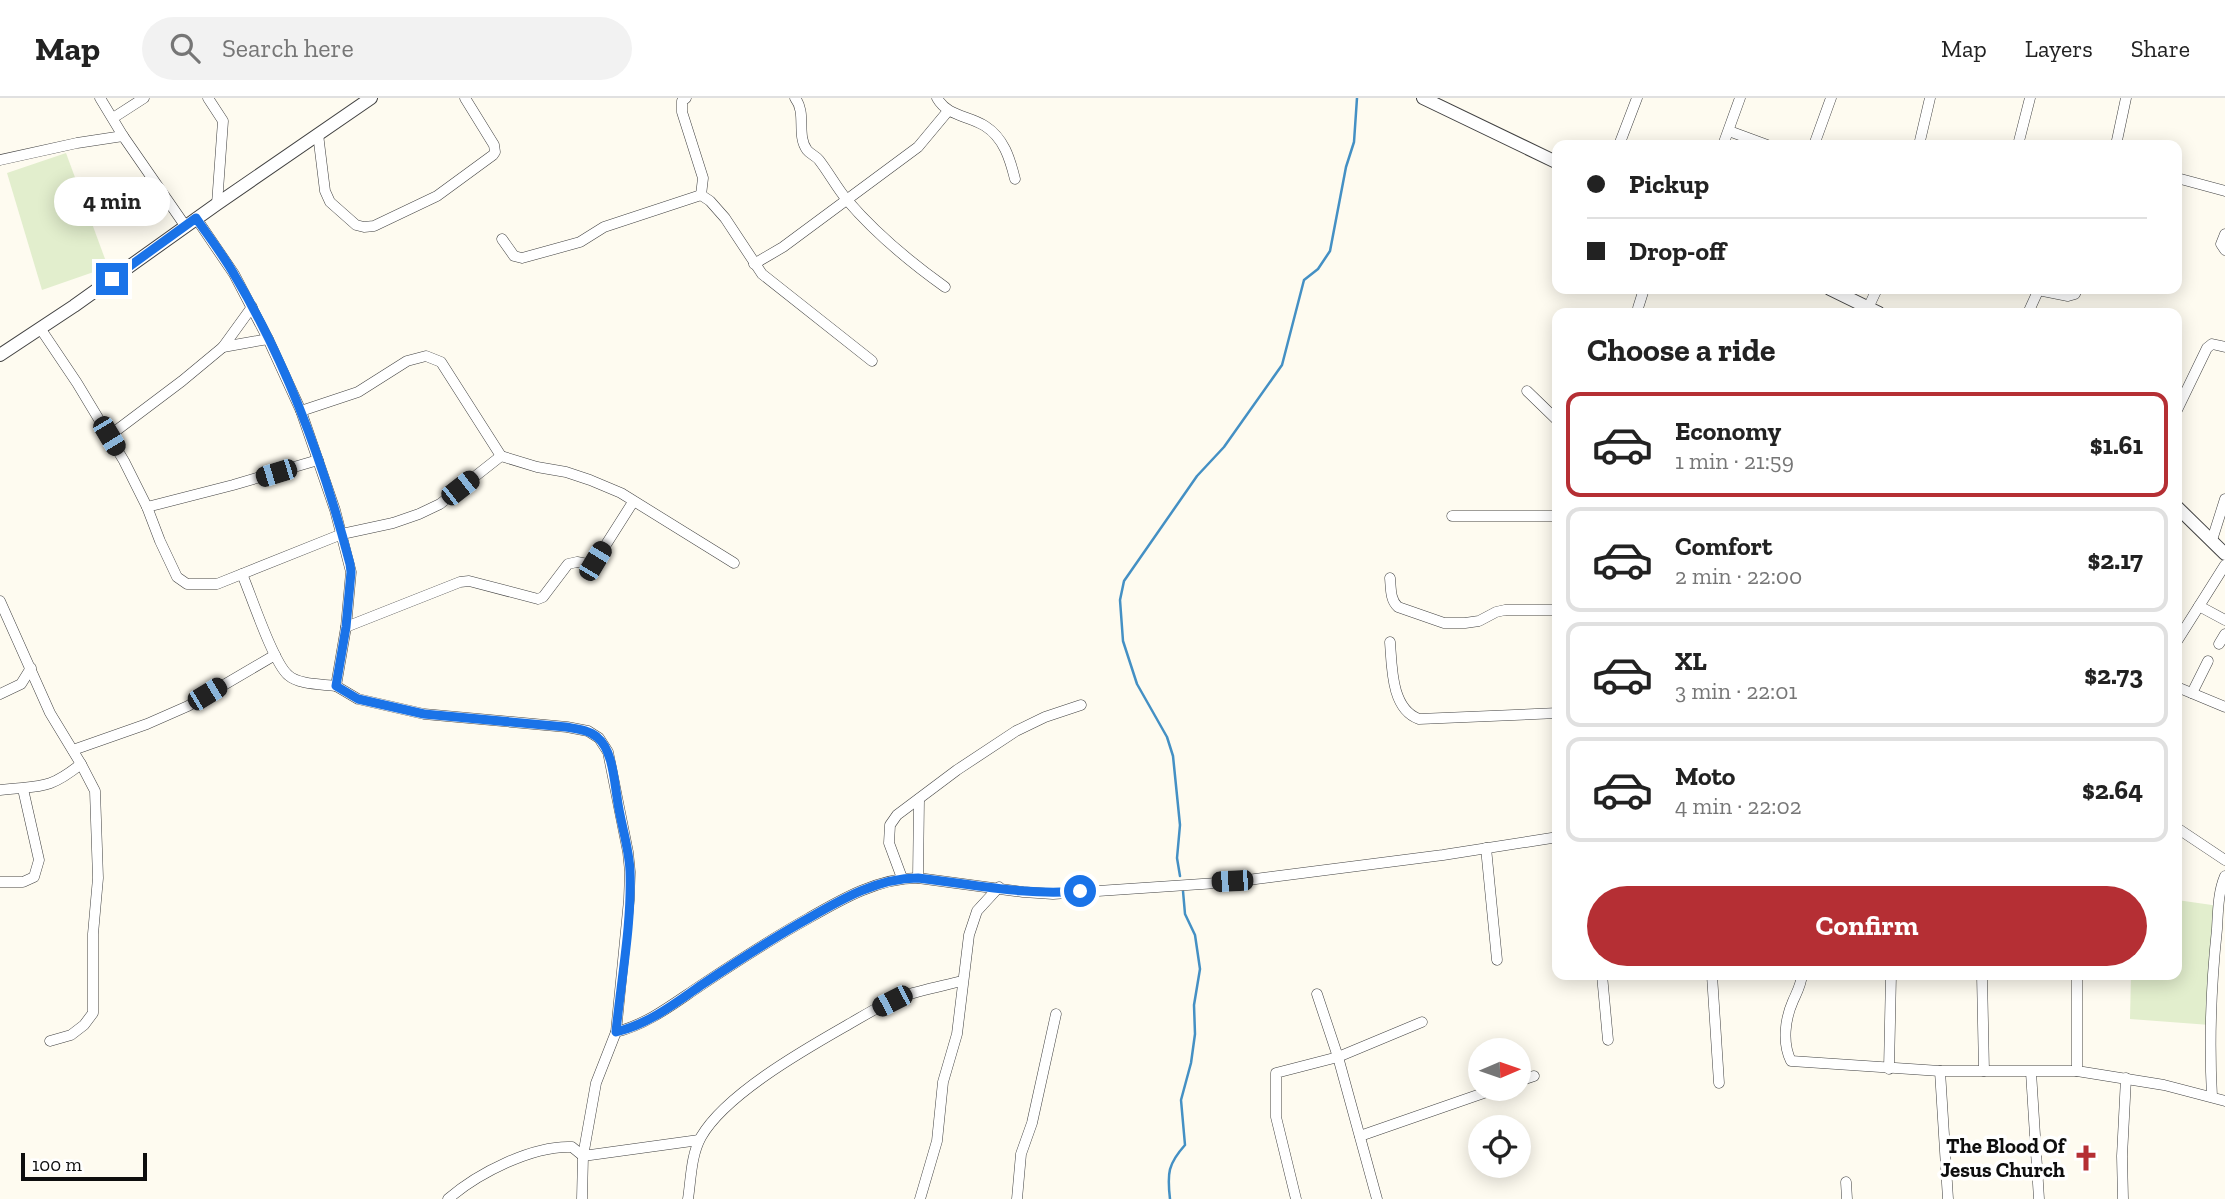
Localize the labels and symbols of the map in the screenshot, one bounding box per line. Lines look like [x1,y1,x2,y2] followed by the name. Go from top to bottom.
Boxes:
[54,178,170,226] callout: 4 min
[96,263,128,295] route end
[90,413,129,459] car
[253,457,300,489] car
[437,467,484,509] car
[576,538,615,584] car
[184,674,231,714] car
[1211,869,1254,893] car
[1064,875,1096,907] route start
[869,982,916,1020] car
[1468,1038,1531,1101] north arrow
[1940,1133,2067,1182] place label: The Blood Of Jesus Church
[2071,1143,2101,1173] church icon: The Blood Of Jesus Church
[21,1150,147,1182] scale bar

